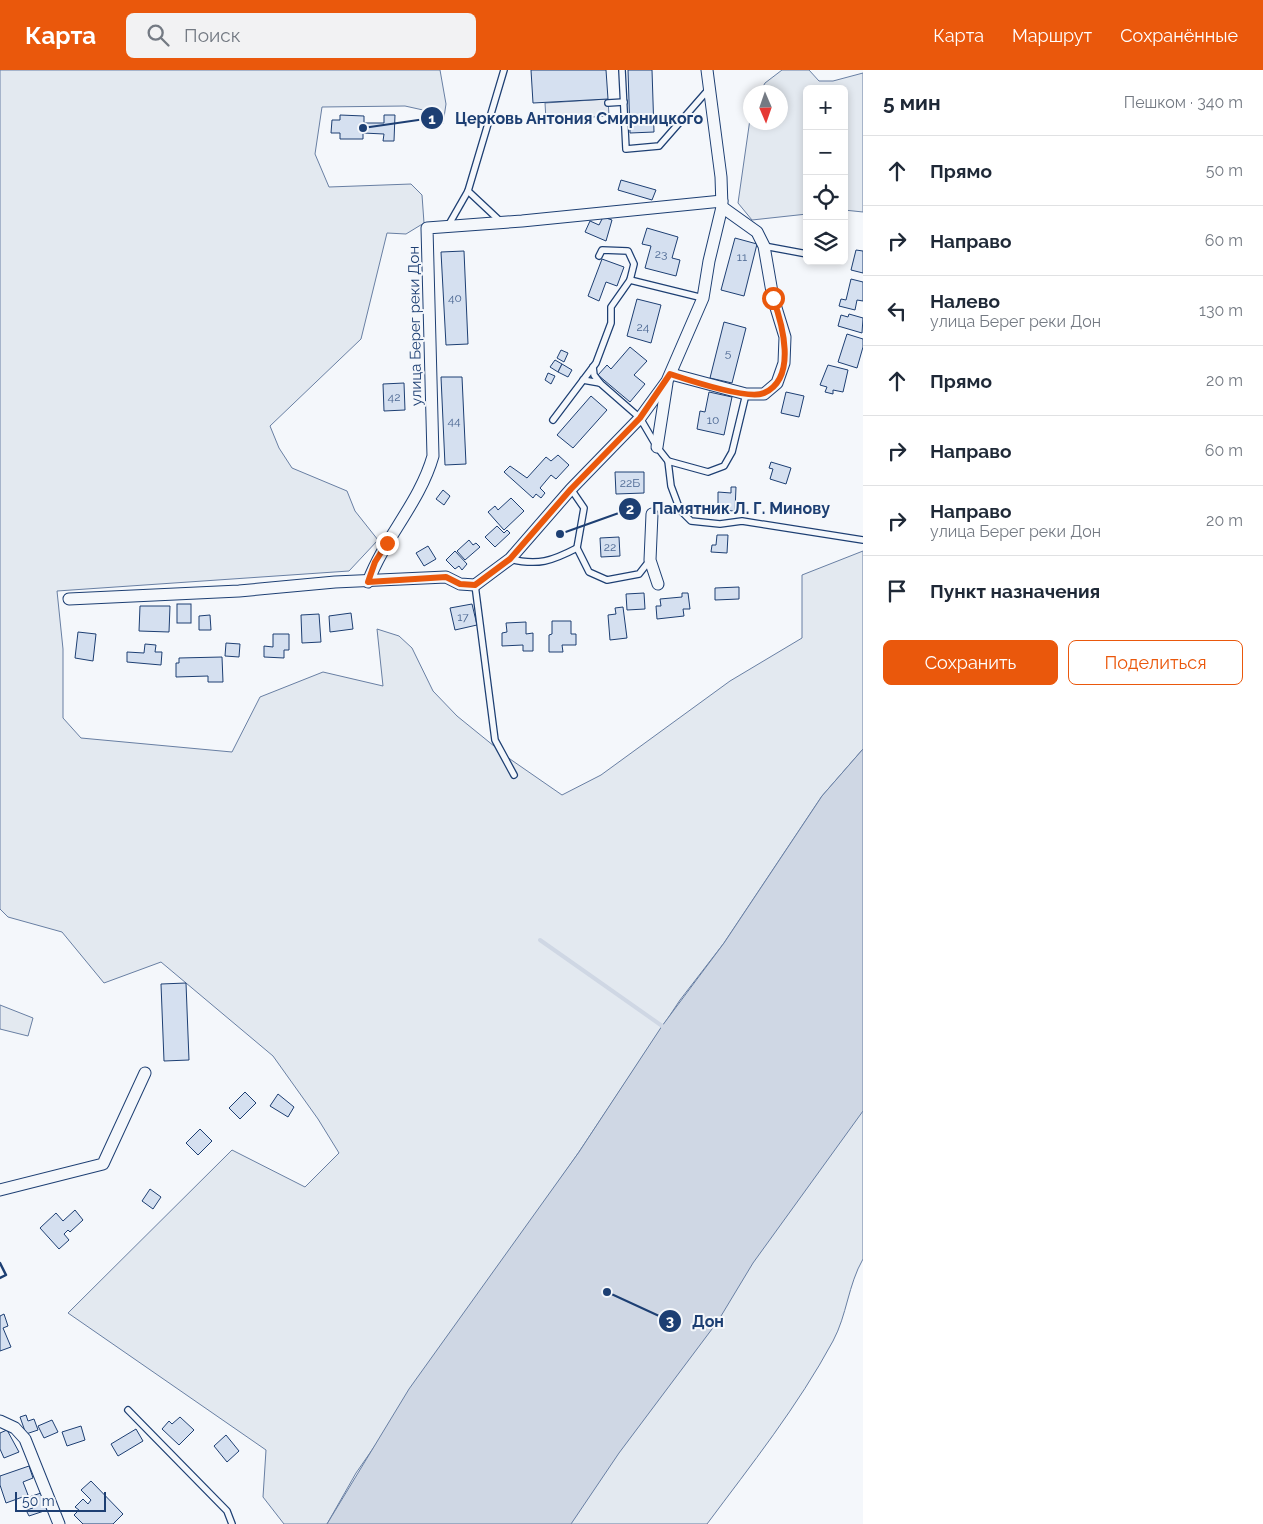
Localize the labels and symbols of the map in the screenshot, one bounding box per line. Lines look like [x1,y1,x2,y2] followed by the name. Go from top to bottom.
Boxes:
[743,85,788,130] north arrow
[419,103,713,134] callout: Церковь Антония Смирницкого
[455,109,703,128] text: Церковь Антония Смирницкого
[428,110,436,128] text: 1
[405,246,425,406] street label: улица Берег реки Дон
[655,247,667,261] house number: 23
[737,250,747,264] house number: 11
[762,287,785,310] route start
[448,291,462,305] house number: 40
[637,320,650,334] house number: 24
[725,346,732,360] house number: 5
[388,390,400,404] house number: 42
[707,413,719,427] house number: 10
[447,414,461,428] house number: 44
[620,476,640,490] house number: 22Б
[617,493,840,524] callout: Памятник Л. Г. Минову
[652,499,830,518] text: Памятник Л. Г. Минову
[626,500,634,518] text: 2
[376,532,399,555] route end
[604,540,616,554] house number: 22
[457,610,469,624] house number: 17
[657,1306,734,1337] callout: Дон
[666,1312,674,1330] text: 3
[692,1312,724,1331] text: Дон
[15,1489,106,1512] scale bar

